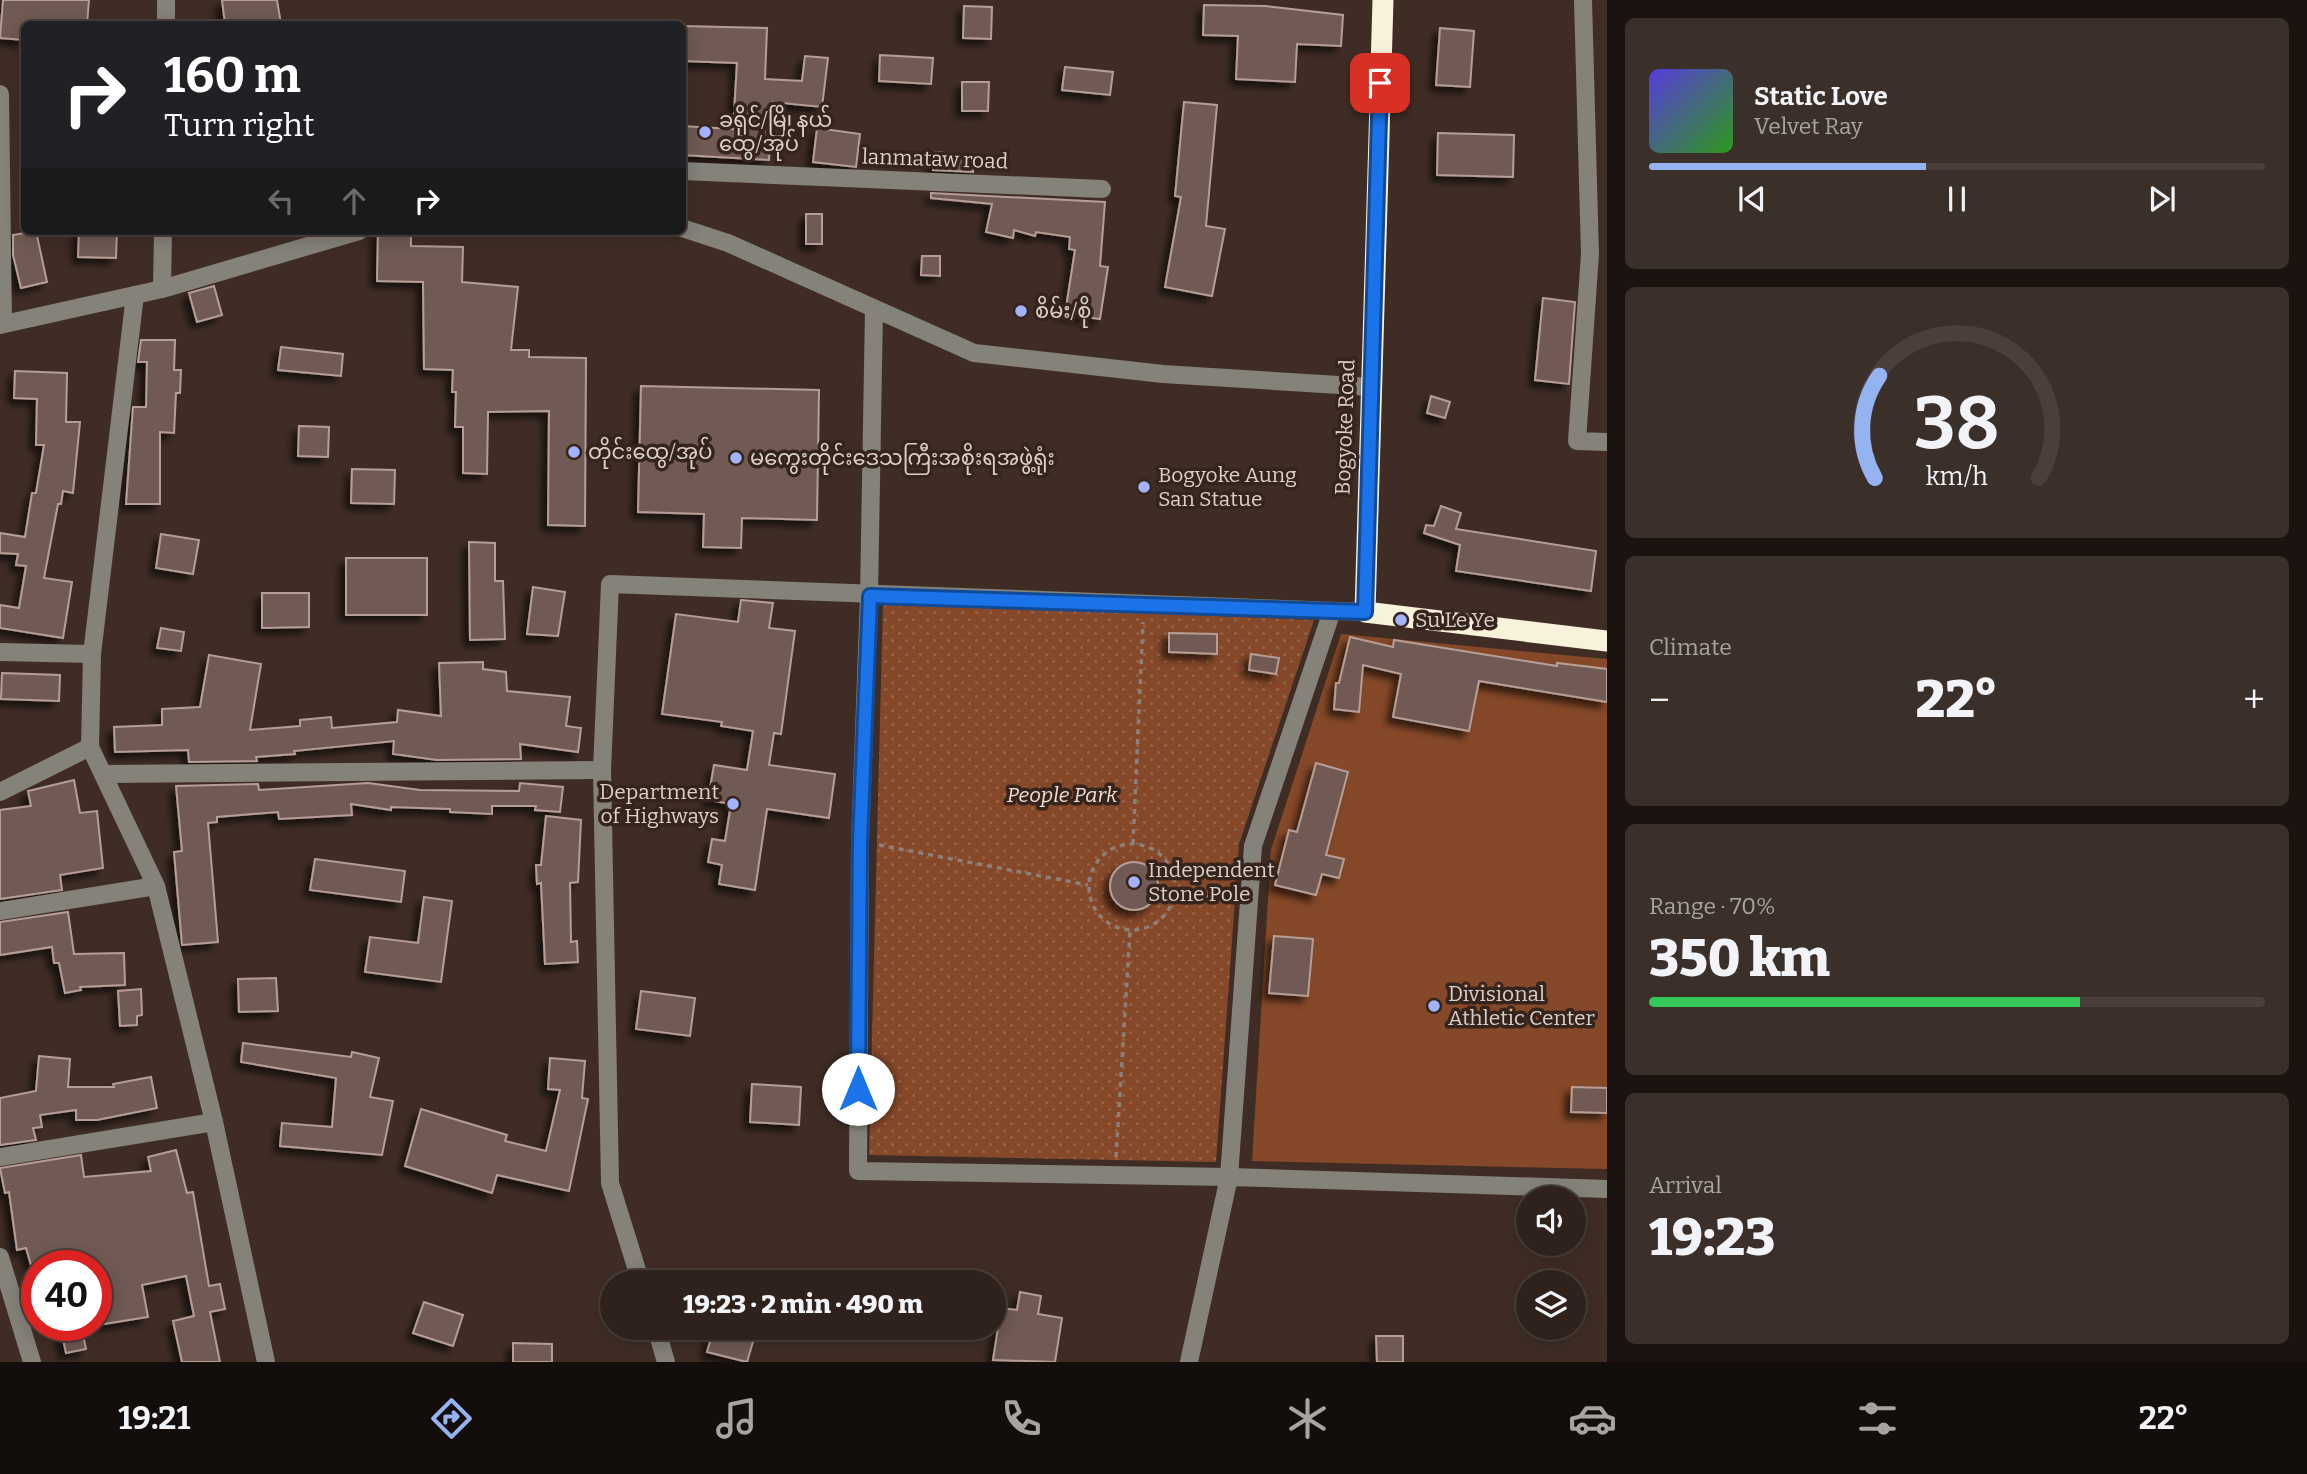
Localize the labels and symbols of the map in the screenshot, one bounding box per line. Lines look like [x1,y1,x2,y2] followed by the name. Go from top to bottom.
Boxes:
[1350,53,1410,113] pin
[719,104,832,161] place label: ခရိုင်/မြို့နယ် ထွေ/အုပ်
[697,124,713,140] marker: ခရိုင်/မြို့နယ် ထွေ/အုပ်
[861,143,1009,175] street label: lanmataw road
[1035,295,1091,328] place label: စိမ်း/စို
[1013,303,1029,319] marker: စိမ်း/စို
[1330,359,1360,495] street label: Bogyoke Road
[588,436,712,469] place label: တိုင်းထွေ/အုပ်
[750,442,1055,475] place label: မကွေးတိုင်းဒေသကြီးအစိုးရအဖွဲ့ရုံး
[566,444,582,460] marker: တိုင်းထွေ/အုပ်
[728,450,744,466] marker: မကွေးတိုင်းဒေသကြီးအစိုးရအဖွဲ့ရုံး
[1158,462,1297,512] place label: Bogyoke Aung San Statue
[1136,479,1152,495] marker: Bogyoke Aung San Statue
[1415,607,1495,633] place label: Su Le Ye
[1393,612,1409,628] marker: Su Le Ye
[599,779,719,829] place label: Department of Highways
[1007,782,1118,808] park label: People Park
[725,796,741,812] marker: Department of Highways
[1148,857,1275,907] place label: Independent Stone Pole
[1126,874,1142,890] marker: Independent Stone Pole
[1448,981,1595,1031] place label: Divisional Athletic Center
[1426,998,1442,1014] marker: Divisional Athletic Center
[821,1052,895,1126] position arrow
[21,1250,112,1341] speed limit sign: 40

